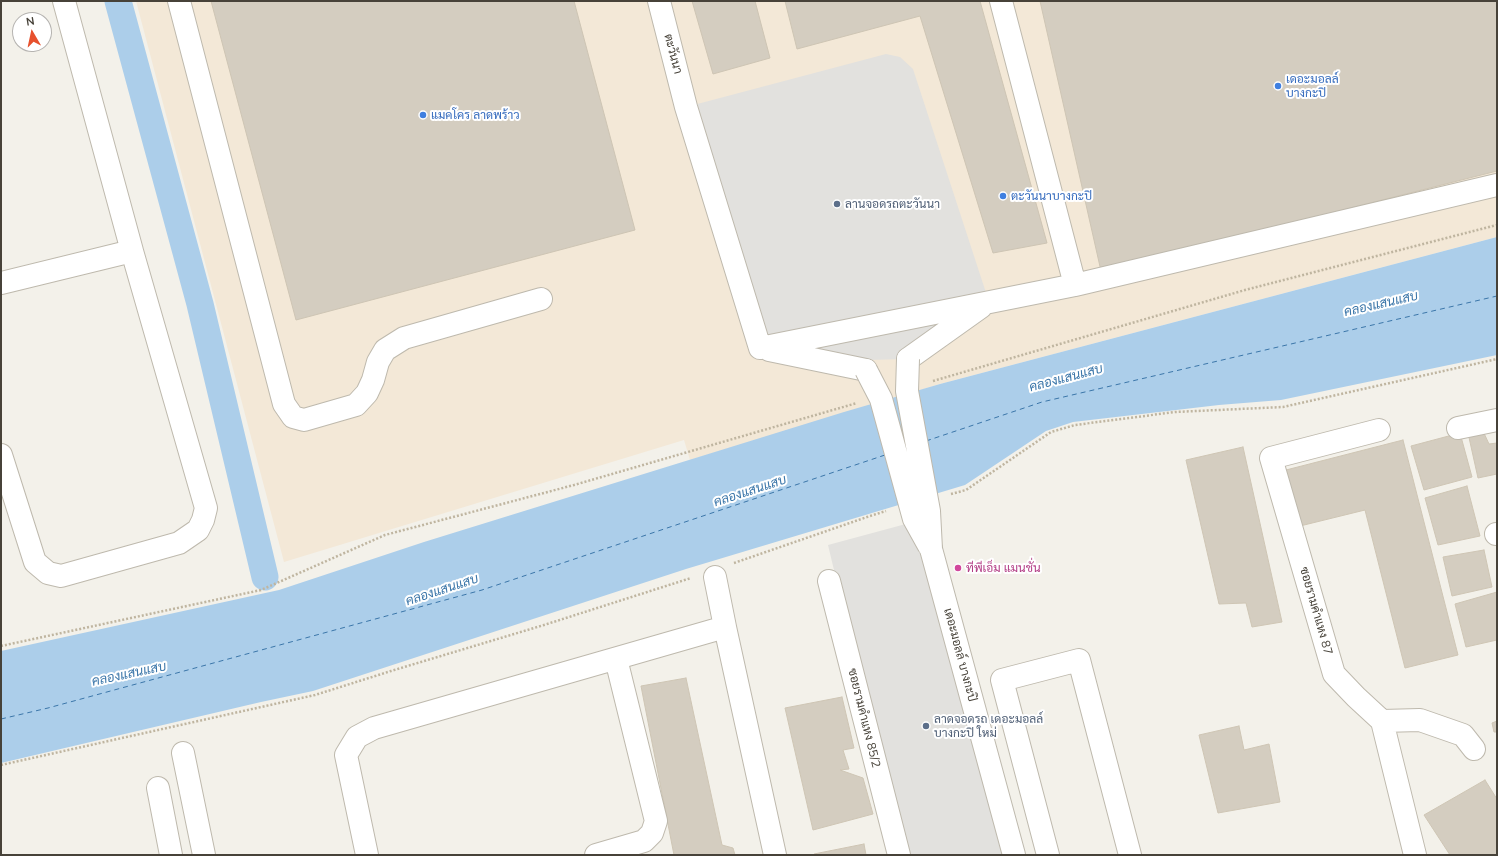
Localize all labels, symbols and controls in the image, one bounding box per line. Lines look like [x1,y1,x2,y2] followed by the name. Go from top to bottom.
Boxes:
[12,12,52,52] north arrow
[25,14,35,29] text: N
[661,32,685,76] street label: ตะวันนา
[1286,72,1339,100] place label: เดอะมอลล์ บางกะปิ
[1273,81,1283,91] marker: เดอะมอลล์ บางกะปิ
[431,108,520,122] place label: แมคโคร ลาดพร้าว
[418,110,428,120] marker: แมคโคร ลาดพร้าว
[1011,189,1092,203] place label: ตะวันนาบางกะปิ
[998,191,1008,201] marker: ตะวันนาบางกะปิ
[845,197,940,211] place label: ลานจอดรถตะวันนา
[832,199,842,209] marker: ลานจอดรถตะวันนา
[1342,288,1420,320] water label: คลองแสนแสบ
[1027,361,1105,395] water label: คลองแสนแสบ
[712,472,788,510] water label: คลองแสนแสบ
[966,561,1041,575] place label: ทีพีเอ็ม แมนชั่น
[953,563,963,573] marker: ทีพีเอ็ม แมนชั่น
[1297,565,1335,657] street label: ซอยรามคำแหง 87
[404,571,480,609] water label: คลองแสนแสบ
[941,607,979,703] street label: เดอะมอลล์ บางกะปิ
[90,658,168,690] water label: คลองแสนแสบ
[845,667,883,769] street label: ซอยรามคำแหง 85/2
[934,712,1043,740] place label: ลาดจอดรถ เดอะมอลล์ บางกะปิ ใหม่
[921,721,931,731] marker: ลาดจอดรถ เดอะมอลล์ บางกะปิ ใหม่

